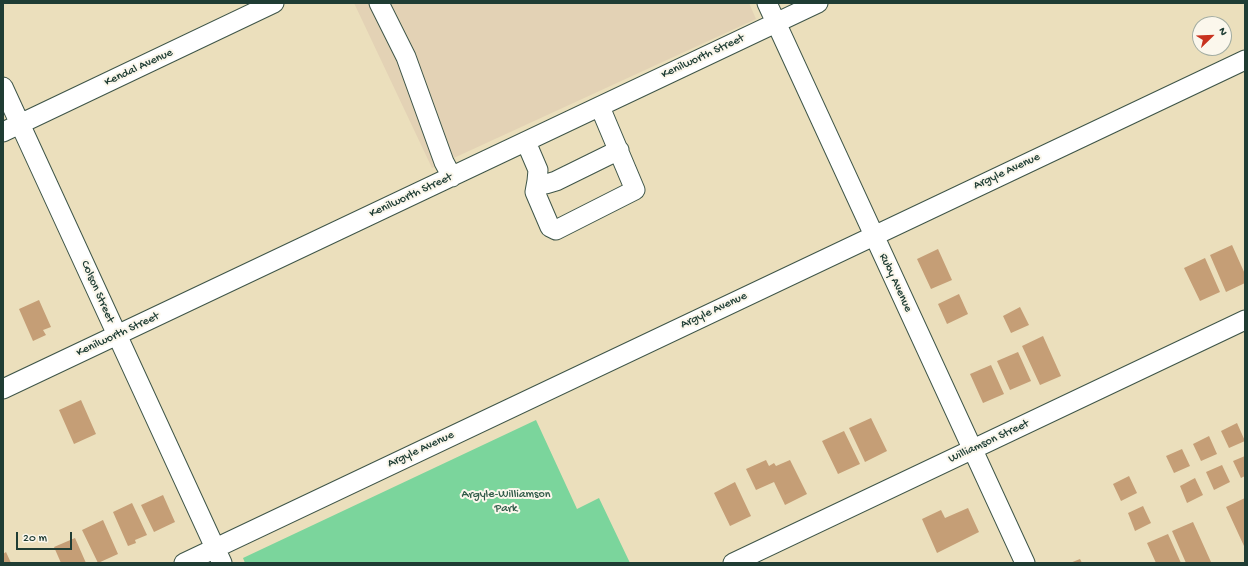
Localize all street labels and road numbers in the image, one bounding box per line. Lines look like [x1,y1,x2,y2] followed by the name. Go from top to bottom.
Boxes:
[659,32,747,82] street label: Kenilworth Street
[103,46,175,90] street label: Kendal Avenue
[971,150,1043,194] street label: Argyle Avenue
[367,171,455,221] street label: Kenilworth Street
[875,251,915,315] street label: Ruby Avenue
[77,259,117,325] street label: Colson Street
[678,289,750,333] street label: Argyle Avenue
[74,310,162,360] street label: Kenilworth Street
[947,417,1031,467] street label: Williamson Street
[385,428,457,472] street label: Argyle Avenue

